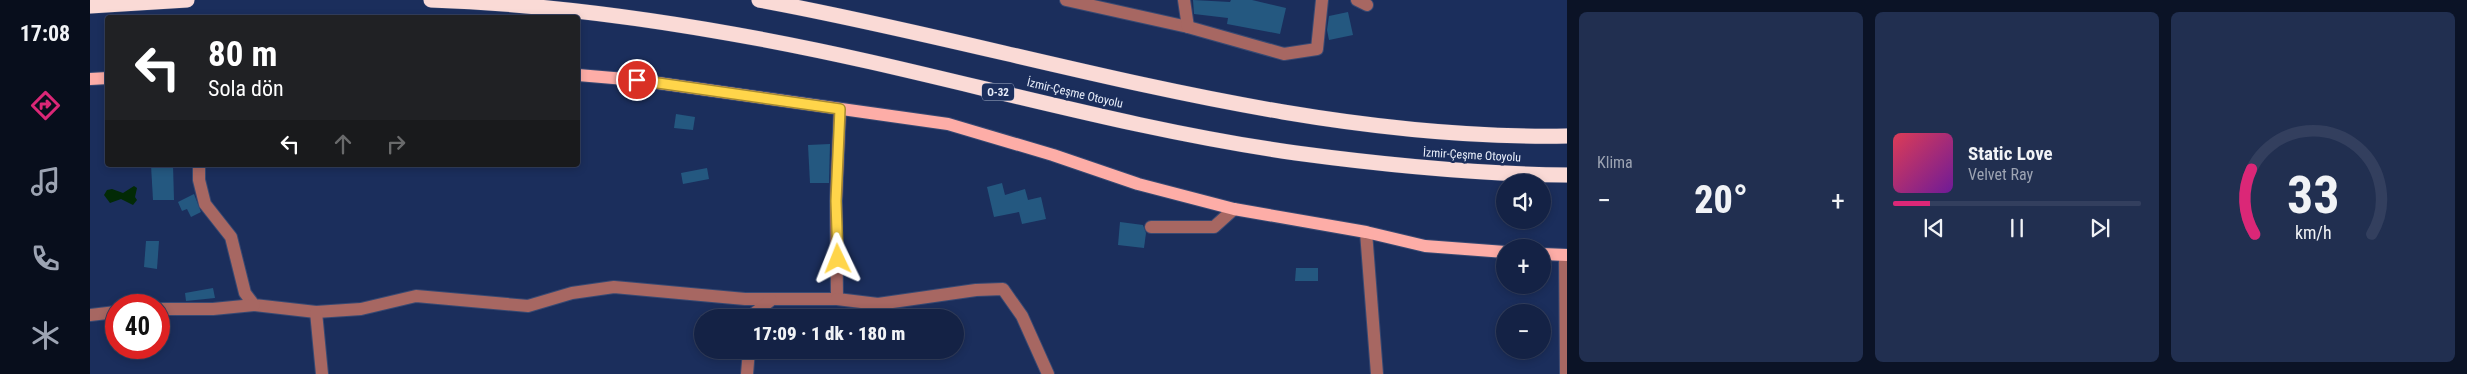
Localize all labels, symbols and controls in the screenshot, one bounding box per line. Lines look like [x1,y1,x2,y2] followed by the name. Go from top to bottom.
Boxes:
[20,21,70,46] text: 17:08
[208,34,277,75] text: 80 m
[125,35,190,100] icon: left
[616,59,658,101] pin
[623,66,651,94] icon: arrive
[1026,74,1125,111] street label: İzmir-Çeşme Otoyolu
[208,76,284,101] text: Sola dön
[982,84,1014,100] road number: O-32
[28,88,63,123] icon: directions
[276,130,304,158] icon: left
[329,130,357,158] icon: ahead
[382,130,410,158] icon: right
[1968,142,2053,165] text: Static Love
[1423,144,1522,165] street label: İzmir-Çeşme Otoyolu
[1597,153,1633,172] text: Klima
[28,164,63,199] icon: music
[1968,165,2033,184] text: Velvet Ray
[2287,165,2339,226] text: 33
[1496,174,1551,359] map controls
[1496,174,1551,229] button: sound
[1694,178,1748,222] text: 20°
[1597,184,1611,217] text: −
[1831,184,1845,217] text: +
[1920,214,1948,242] icon: previous
[2003,214,2031,242] icon: pause
[2086,214,2114,242] icon: next
[2295,222,2331,243] text: km/h
[811,232,863,284] position arrow
[1496,239,1551,294] button: +
[28,241,63,276] icon: phone
[105,294,170,359] speed limit sign: 40
[1496,304,1551,359] button: −
[28,318,63,353] icon: climate
[753,322,905,345] text: 17:09 · 1 dk · 180 m

